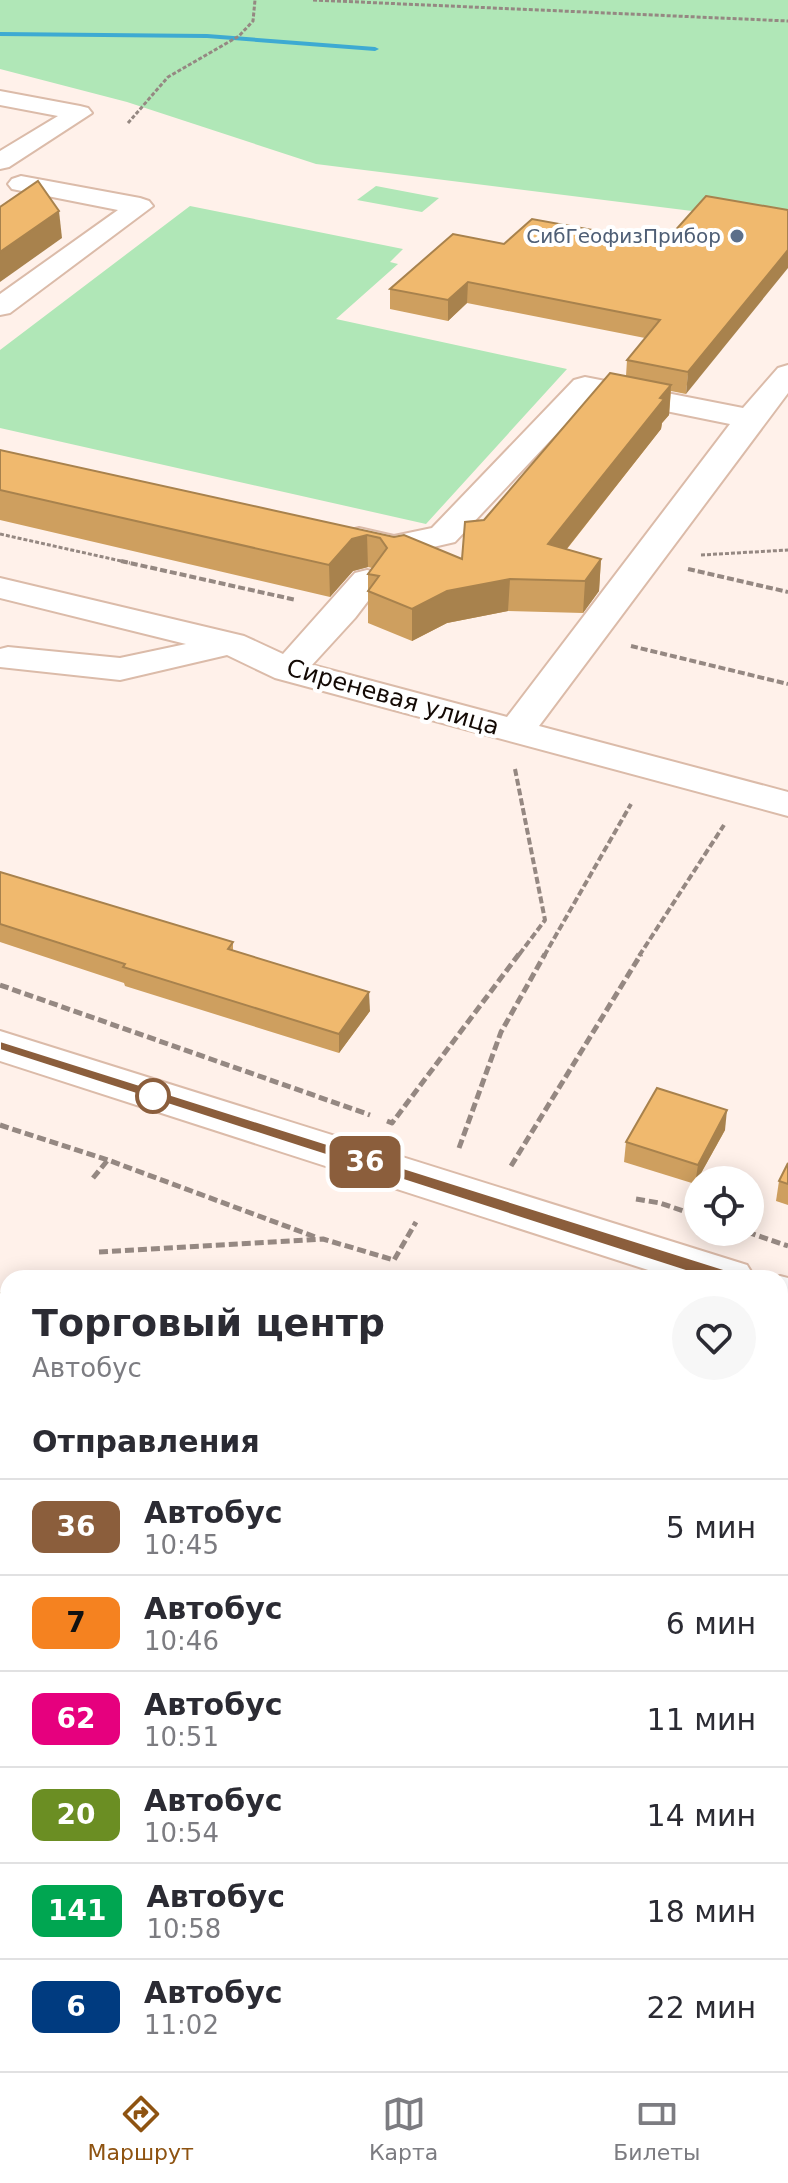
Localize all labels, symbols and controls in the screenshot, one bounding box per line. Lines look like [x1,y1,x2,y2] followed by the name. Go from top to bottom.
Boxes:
[526,224,721,248] place label: СибГеофизПрибор
[728,227,746,245] marker: СибГеофизПрибор
[283,653,503,741] street label: Сиреневая улица
[136,1079,170,1113] unlabelled marker
[329,1136,401,1188] line badge: 36
[346,1145,384,1178] text: 36
[684,1166,764,1246] map controls
[684,1166,764,1246] button: locate
[672,1296,756,1380] button: heart
[32,1301,385,1345] text: Торговый центр
[32,1353,142,1383] text: Автобус
[32,1424,260,1459] text: Отправления
[144,1495,283,1530] text: Автобус
[57,1510,95,1543] text: 36
[666,1510,756,1545] text: 5 мин
[144,1530,219,1560] text: 10:45
[144,1591,283,1626] text: Автобус
[66,1606,86,1639] text: 7
[666,1606,756,1641] text: 6 мин
[144,1626,219,1656] text: 10:46
[144,1687,283,1722] text: Автобус
[57,1702,95,1735] text: 62
[647,1702,756,1737] text: 11 мин
[144,1722,219,1752] text: 10:51
[144,1783,283,1818] text: Автобус
[57,1798,95,1831] text: 20
[647,1798,756,1833] text: 14 мин
[144,1818,219,1848] text: 10:54
[146,1879,285,1914] text: Автобус
[48,1894,106,1927] text: 141
[647,1894,756,1929] text: 18 мин
[146,1914,221,1944] text: 10:58
[144,1975,283,2010] text: Автобус
[66,1990,86,2023] text: 6
[647,1990,756,2025] text: 22 мин
[144,2010,219,2040] text: 11:02
[88,2092,194,2165] tab: Маршрут
[369,2092,438,2165] tab: Карта
[613,2092,700,2165] tab: Билеты

